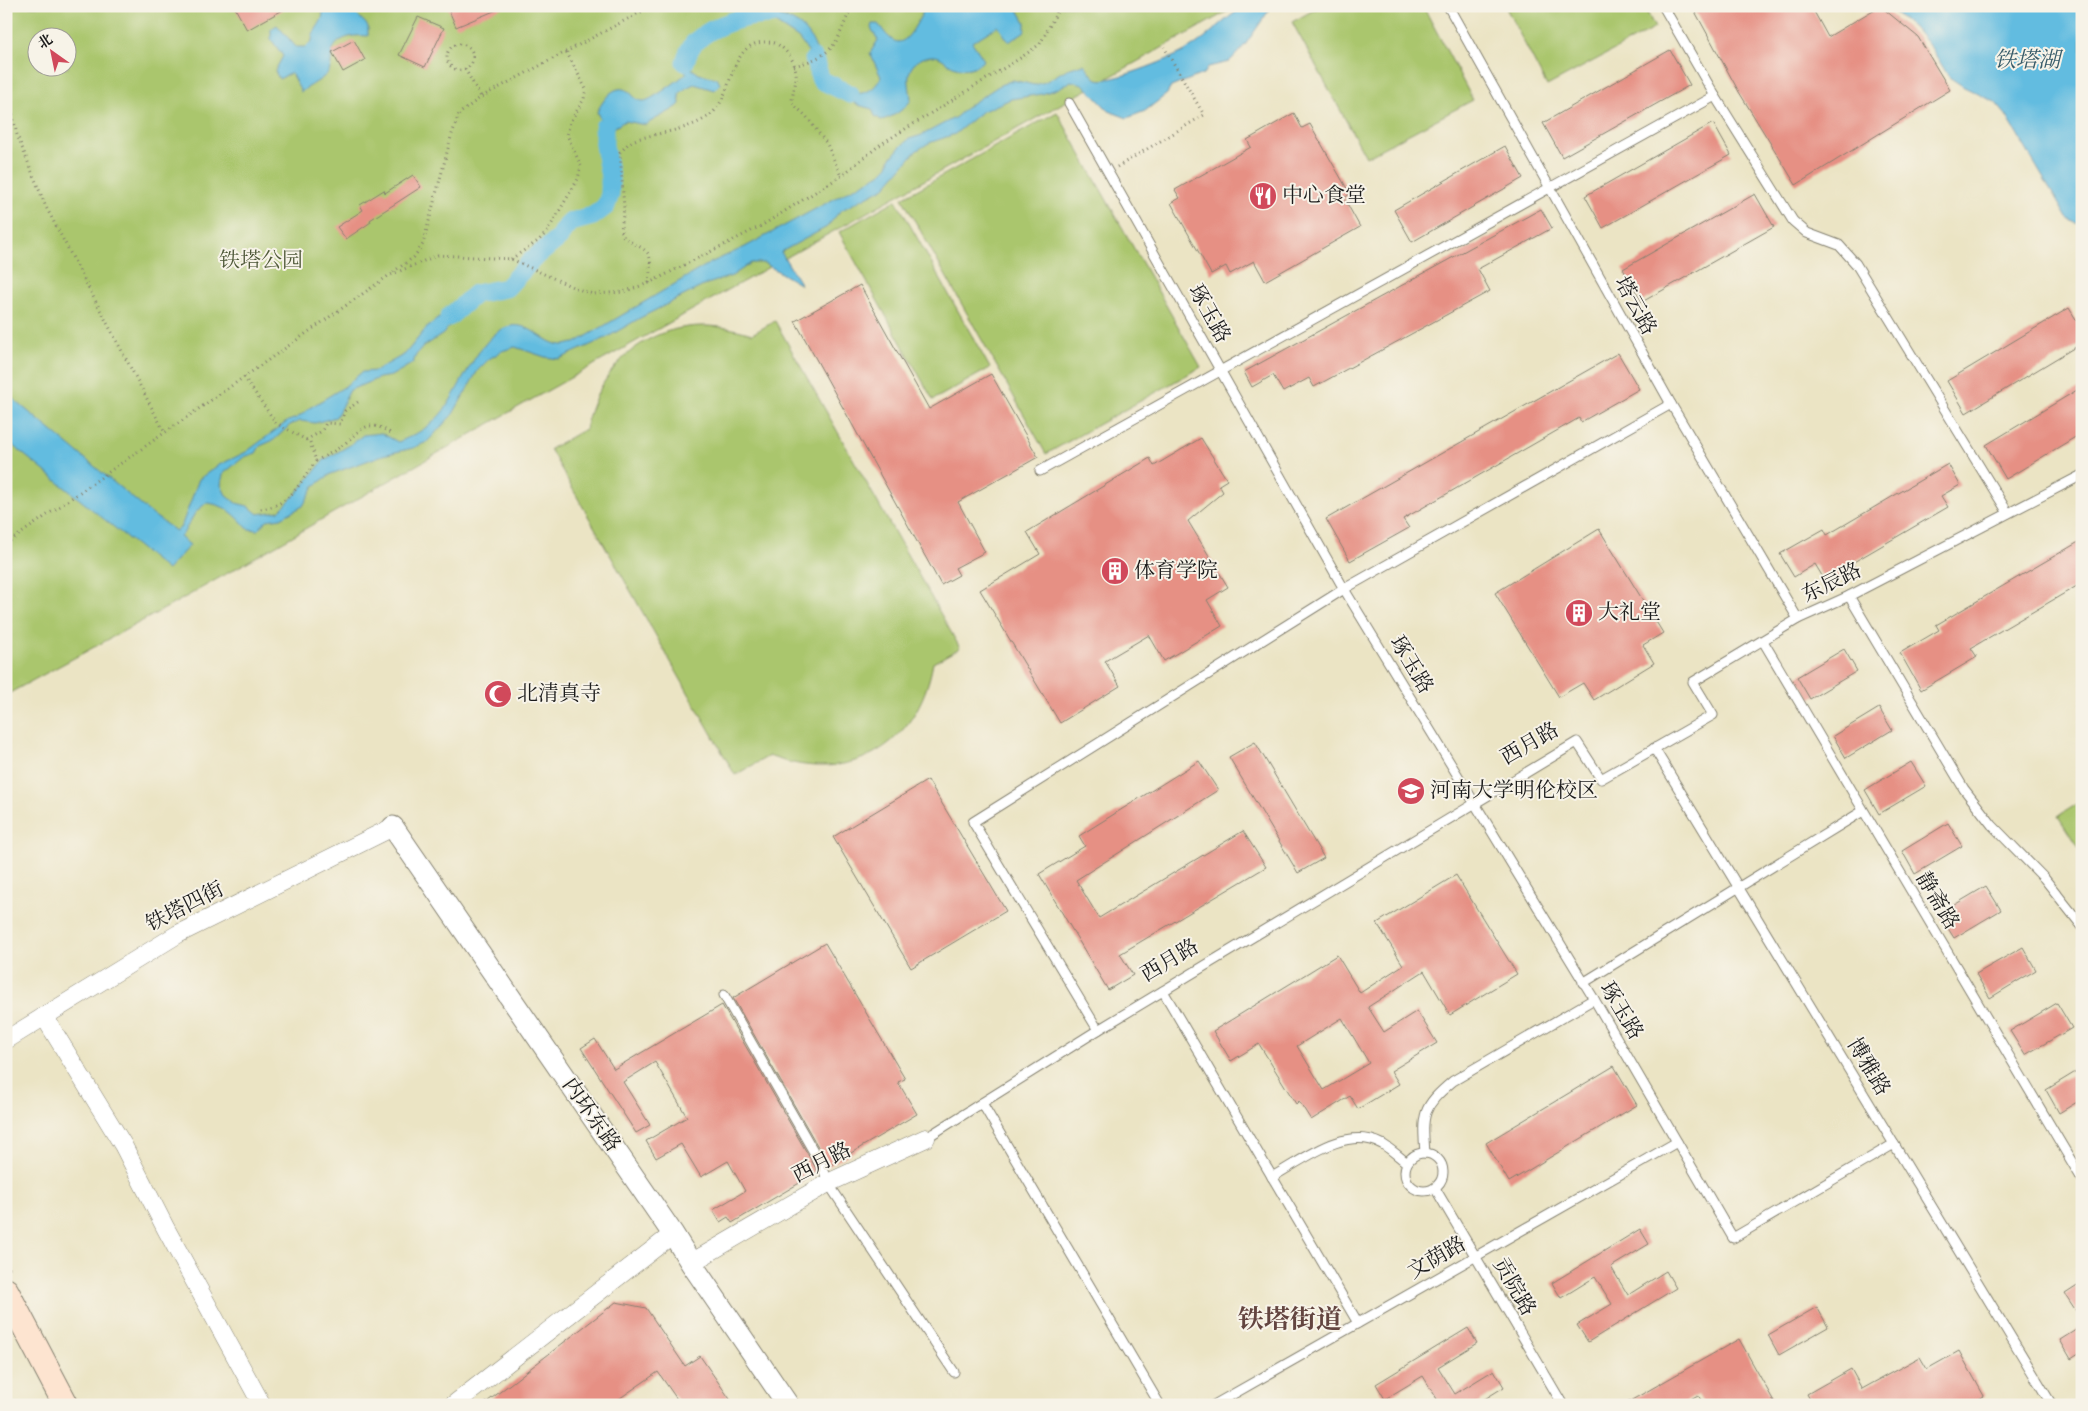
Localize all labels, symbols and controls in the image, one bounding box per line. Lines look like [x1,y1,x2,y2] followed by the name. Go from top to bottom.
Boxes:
[28,28,78,78] north arrow
[35,31,56,53] text: 北
[1994,47,2064,74] water label: 铁塔湖
[1248,181,1278,211] restaurant icon: 中心食堂
[1282,183,1366,209] place label: 中心食堂
[219,248,303,274] park label: 铁塔公园
[1608,272,1662,340] street label: 塔云路
[1182,280,1236,348] street label: 琢玉路
[1100,556,1130,586] building icon: 体育学院
[1134,558,1218,584] place label: 体育学院
[1798,558,1866,608] street label: 东辰路
[1564,598,1594,628] building icon: 大礼堂
[1598,600,1661,626] place label: 大礼堂
[1384,631,1438,699] street label: 琢玉路
[483,679,513,709] mosque icon: 北清真寺
[517,681,601,707] place label: 北清真寺
[1496,717,1564,771] street label: 西月路
[1396,776,1426,806] school or university icon: 河南大学明伦校区
[1430,778,1598,804] place label: 河南大学明伦校区
[1910,867,1964,935] street label: 静斋路
[142,876,228,938] street label: 铁塔四街
[1136,934,1204,988] street label: 西月路
[1594,977,1648,1045] street label: 琢玉路
[1841,1033,1895,1101] street label: 博雅路
[556,1073,626,1157] street label: 内环东路
[788,1137,856,1189] street label: 西月路
[1403,1231,1471,1285] street label: 文荫路
[1487,1253,1541,1321] street label: 贡院路
[1238,1304,1342,1337] district label: 铁塔街道

